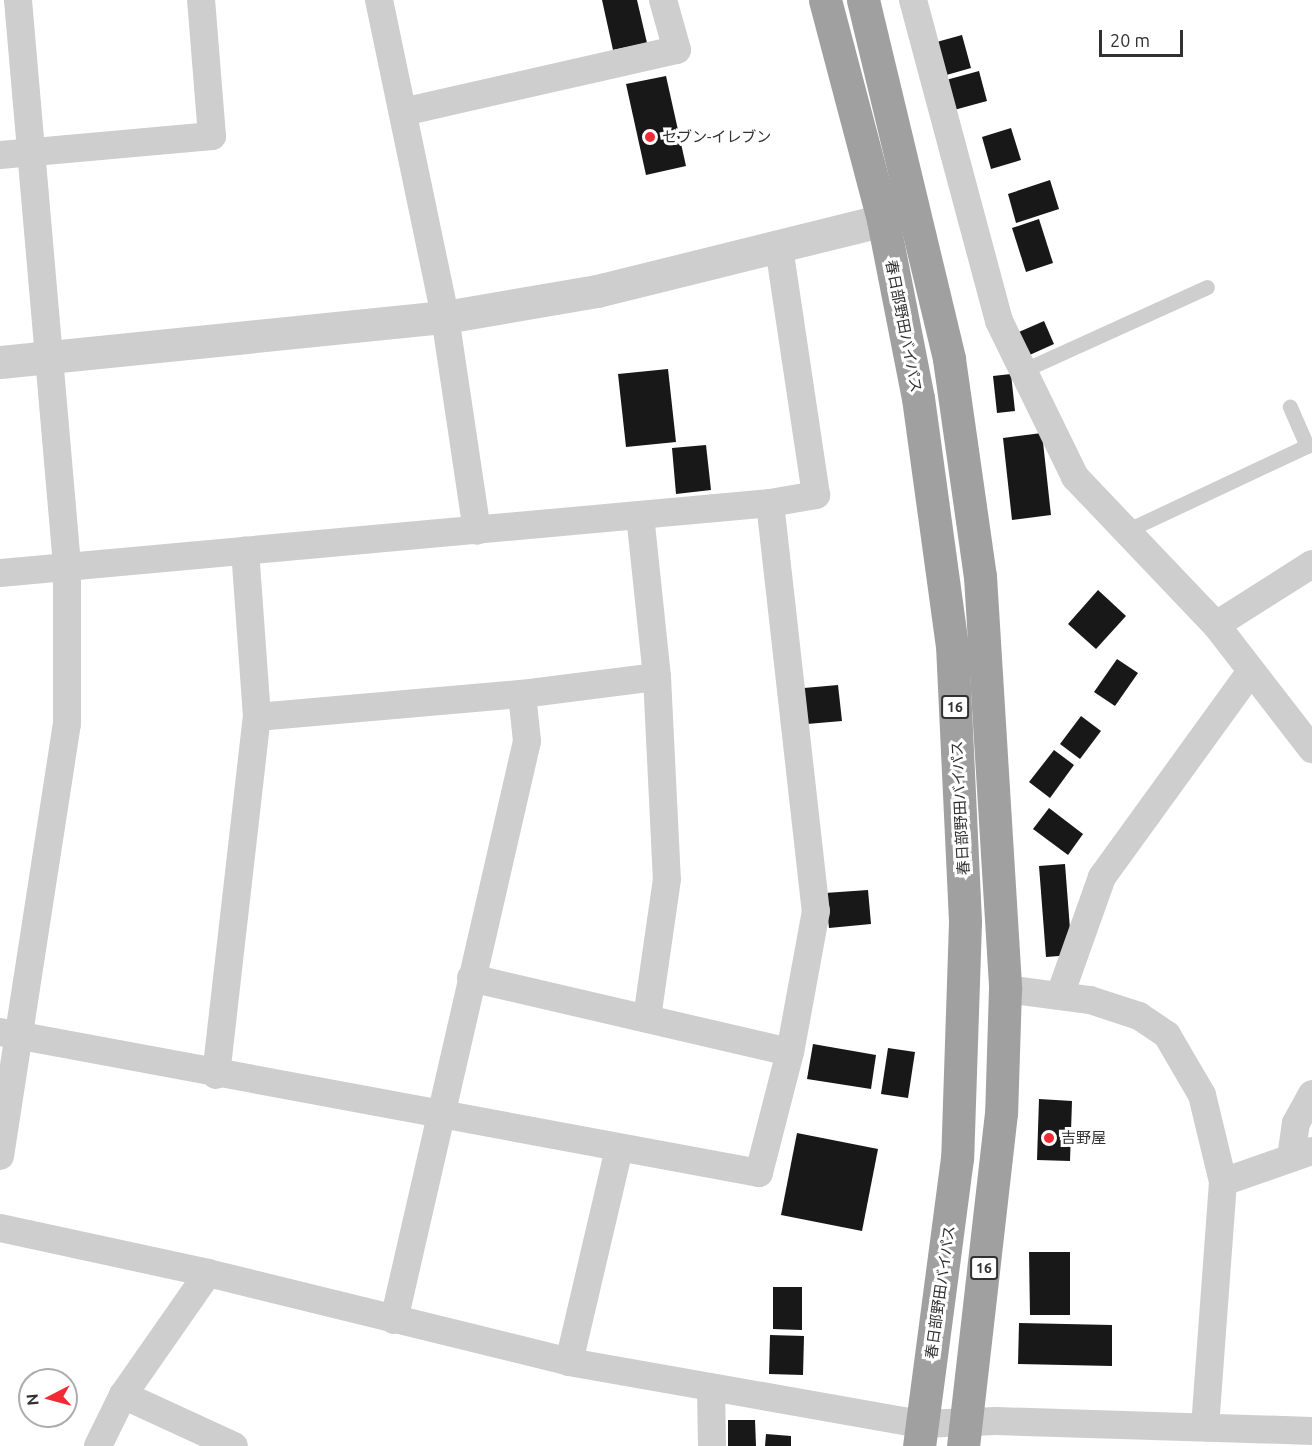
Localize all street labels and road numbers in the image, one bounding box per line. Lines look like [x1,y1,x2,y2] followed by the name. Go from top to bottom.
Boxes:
[882,258,926,394] street label: 春日部野田バイパス
[940,696,970,718] road number: 16
[947,740,973,876] street label: 春日部野田バイパス
[922,1224,958,1360] street label: 春日部野田バイパス
[969,1257,999,1279] road number: 16

